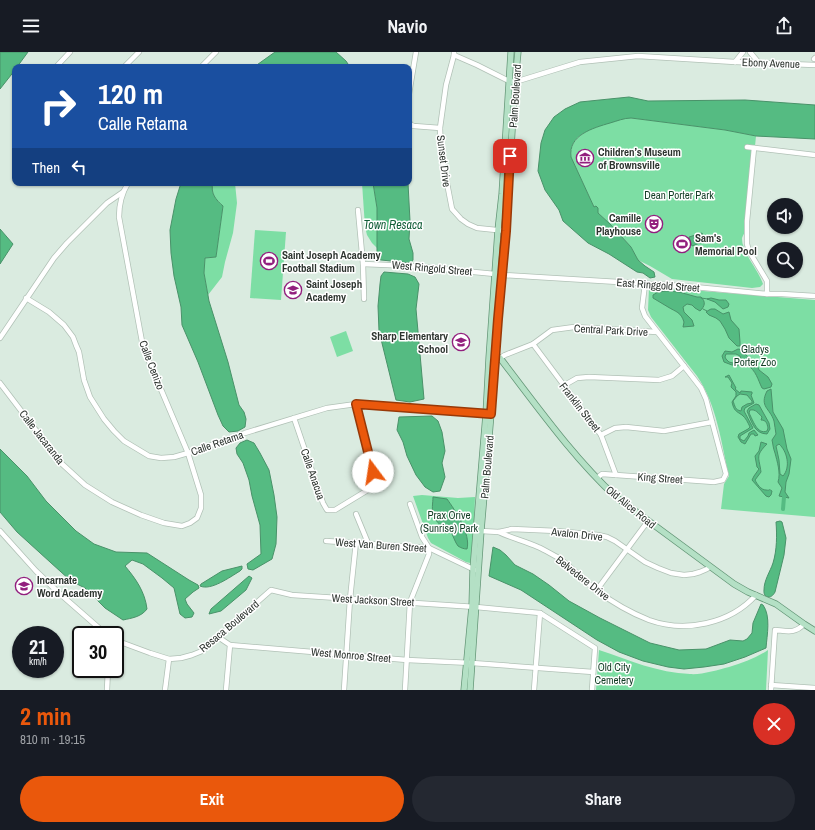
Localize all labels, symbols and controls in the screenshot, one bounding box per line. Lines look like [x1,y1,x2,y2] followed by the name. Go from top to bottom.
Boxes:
[387,14,428,39] text: Navio
[20,15,42,37] icon: menu
[773,15,795,37] icon: share
[742,55,800,71] street label: Ebony Avenue
[506,64,524,128] street label: Palm Boulevard
[98,75,163,113] text: 120 m
[32,80,84,132] icon: right
[98,111,187,136] text: Calle Retama
[434,134,454,188] street label: Sunset Drive
[493,139,527,173] pin
[499,145,521,167] icon: arrive
[598,145,681,172] place label: Children’s Museum of Brownsville
[575,148,595,168] museum icon: Children’s Museum of Brownsville
[68,156,90,178] icon: left
[32,157,60,178] text: Then
[644,188,714,202] park label: Dean Porter Park
[767,198,803,278] map controls
[767,198,803,234] button: sound
[596,211,641,238] place label: Camille Playhouse
[644,214,664,234] theatre icon: Camille Playhouse
[364,217,423,233] water label: Town Resaca
[695,231,757,258] place label: Sam's Memorial Pool
[672,234,692,254] sports icon: Sam's Memorial Pool
[767,242,803,278] button: search
[282,248,380,275] place label: Saint Joseph Academy Football Stadium
[259,251,279,271] sports icon: Saint Joseph Academy Football Stadium
[391,258,473,279] street label: West Ringold Street
[616,275,700,295] street label: East Ringgold Street
[306,277,362,304] place label: Saint Joseph Academy
[283,280,303,300] school or university icon: Saint Joseph Academy
[574,321,648,339] street label: Central Park Drive
[371,329,448,356] place label: Sharp Elementary School
[451,332,471,352] school or university icon: Sharp Elementary School
[136,338,168,392] street label: Calle Cenizo
[734,342,776,369] park label: Gladys Porter Zoo
[556,379,604,435] street label: Franklin Street
[16,407,68,467] street label: Calle Jacaranda
[189,427,245,459] street label: Calle Retama
[477,435,497,499] street label: Palm Boulevard
[298,447,328,501] street label: Calle Anacua
[352,451,394,493] position arrow
[637,469,683,487] street label: King Street
[603,483,659,531] street label: Old Alice Road
[420,508,479,535] park label: Prax Orive (Sunrise) Park
[550,524,603,544] street label: Avalon Drive
[335,535,428,555] street label: West Van Buren Street
[553,553,613,603] street label: Belvedere Drive
[37,573,102,600] place label: Incarnate Word Academy
[14,576,34,596] school or university icon: Incarnate Word Academy
[331,591,415,609] street label: West Jackson Street
[196,597,262,655] street label: Resaca Boulevard
[72,626,124,678] speed limit sign: 30
[29,633,47,660] text: 21
[311,645,392,666] street label: West Monroe Street
[29,655,47,668] text: km/h
[594,660,634,687] park label: Old City Cemetery
[20,700,71,732] text: 2 min
[753,703,795,745] button: close
[20,731,85,748] text: 810 m · 19:15
[20,776,404,822] button: Exit
[412,776,795,822] button: Share

